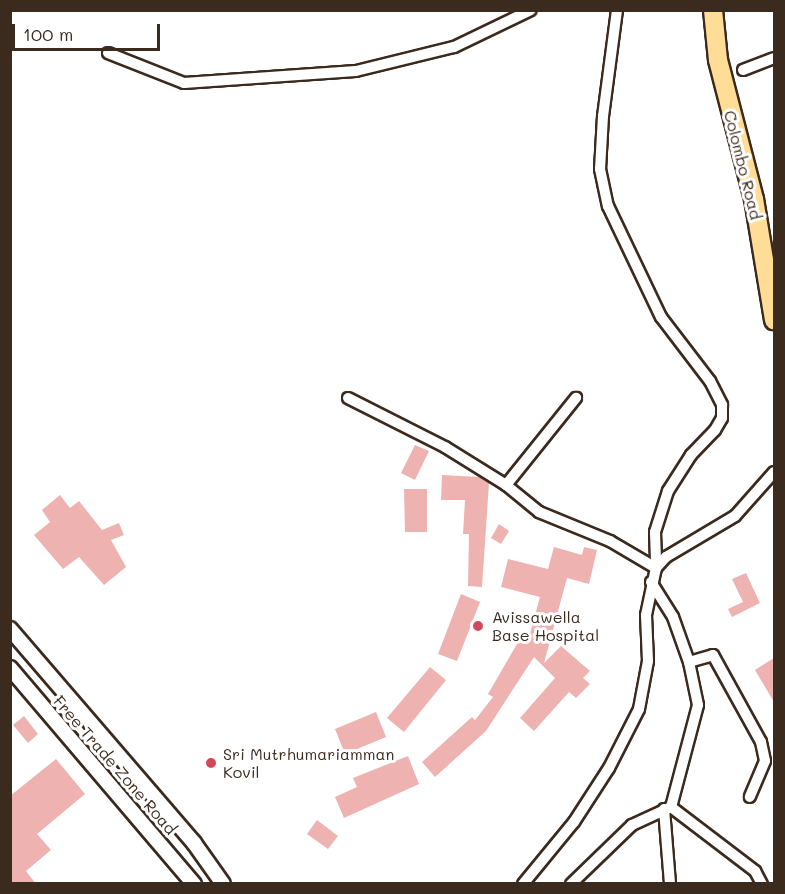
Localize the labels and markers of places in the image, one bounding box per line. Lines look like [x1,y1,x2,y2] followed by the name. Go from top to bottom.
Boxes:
[492,607,599,645] place label: Avissawella Base Hospital
[469,617,487,635] marker: Avissawella Base Hospital
[223,744,394,782] place label: Sri Mutrhumariamman Kovil
[204,756,218,770] marker: Sri Mutrhumariamman Kovil

